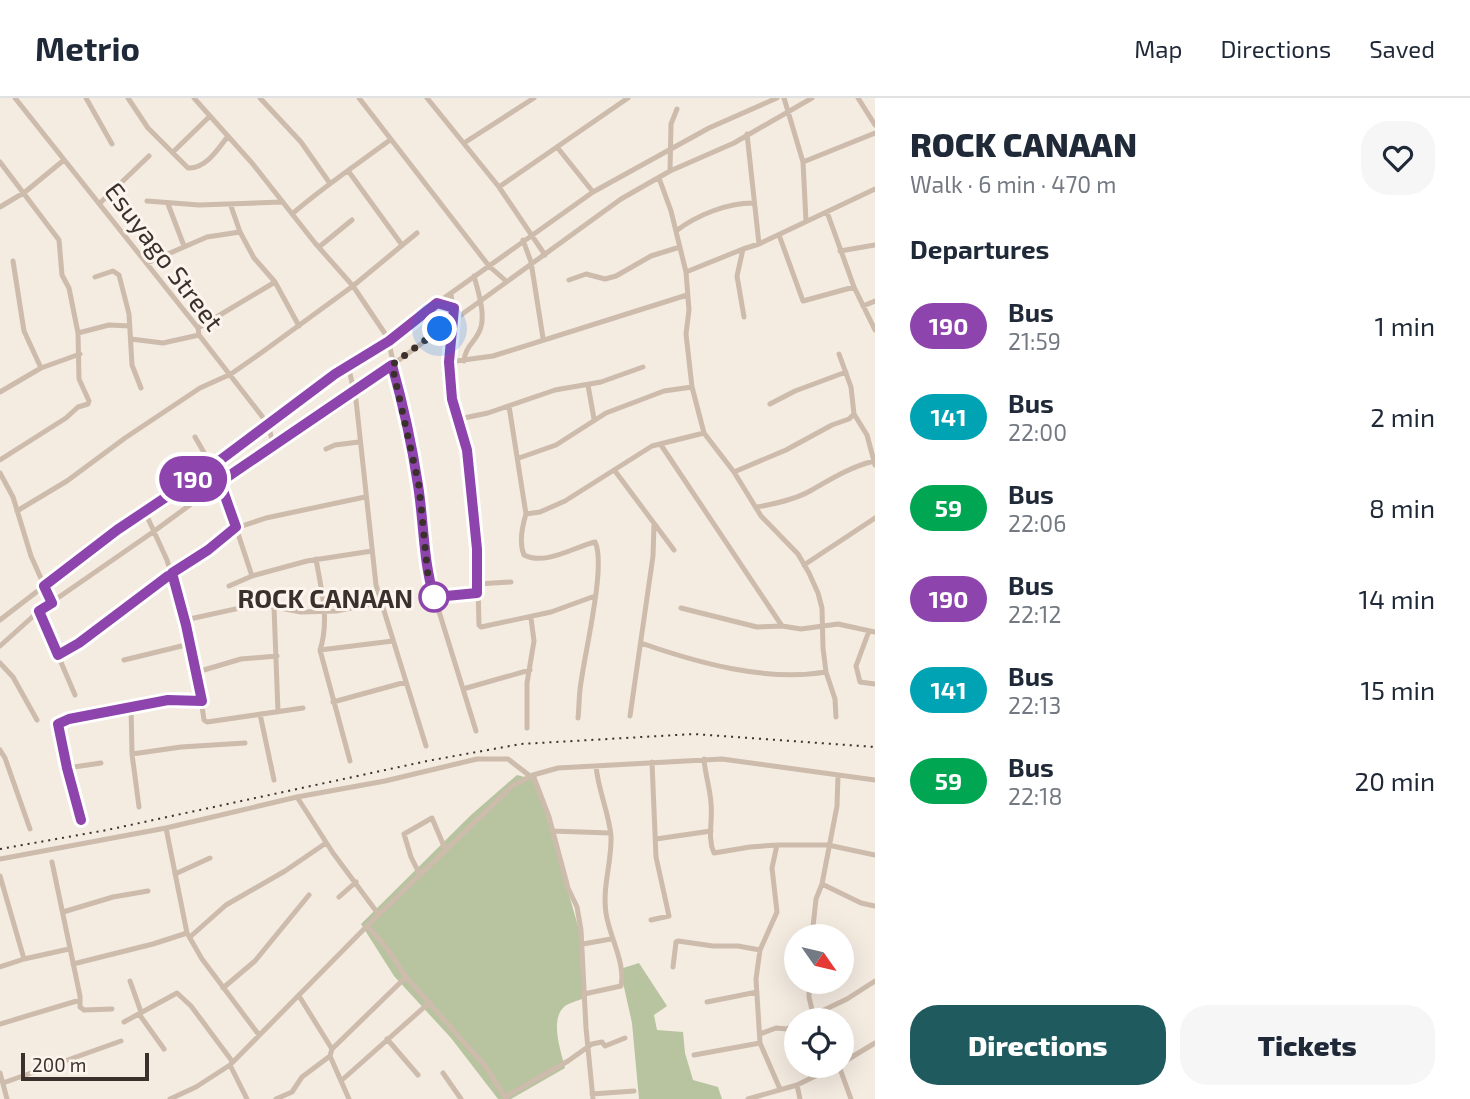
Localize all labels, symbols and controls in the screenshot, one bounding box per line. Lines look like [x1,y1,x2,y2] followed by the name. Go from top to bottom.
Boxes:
[35,28,140,68] text: Metrio
[1134,34,1182,63] text: Map
[1220,34,1331,63] text: Directions
[1369,34,1435,63] text: Saved
[1361,121,1435,195] button: heart
[910,124,1137,164] text: ROCK CANAAN
[910,170,1116,198] text: Walk · 6 min · 470 m
[99,176,231,336] street label: Esuyago Street
[910,233,1049,264] text: Departures
[1008,296,1054,327] text: Bus
[1375,310,1435,341] text: 1 min
[422,311,457,346] your location
[929,311,968,340] text: 190
[1008,327,1061,355] text: 21:59
[1008,387,1054,418] text: Bus
[1370,401,1435,432] text: 2 min
[930,402,967,431] text: 141
[1008,418,1067,446] text: 22:00
[153,456,233,502] line badge: 190
[173,464,213,493] text: 190
[1008,478,1054,509] text: Bus
[1369,492,1435,523] text: 8 min
[935,493,962,522] text: 59
[1008,509,1066,537] text: 22:06
[1008,569,1054,600] text: Bus
[237,582,413,613] place label: ROCK CANAAN
[419,582,449,612] marker: ROCK CANAAN
[1359,583,1435,614] text: 14 min
[929,584,968,613] text: 190
[1008,600,1061,628] text: 22:12
[1008,660,1054,691] text: Bus
[1361,674,1435,705] text: 15 min
[930,675,967,704] text: 141
[1008,691,1061,719] text: 22:13
[1008,751,1054,782] text: Bus
[1355,765,1435,796] text: 20 min
[935,766,962,795] text: 59
[1008,782,1062,810] text: 22:18
[784,924,854,994] north arrow
[784,924,854,1078] map controls
[910,1005,1166,1085] button: Directions
[1180,1005,1435,1085] button: Tickets
[784,1008,854,1078] button: locate
[21,1050,149,1082] scale bar
[32,1053,86,1076] text: 200 m

